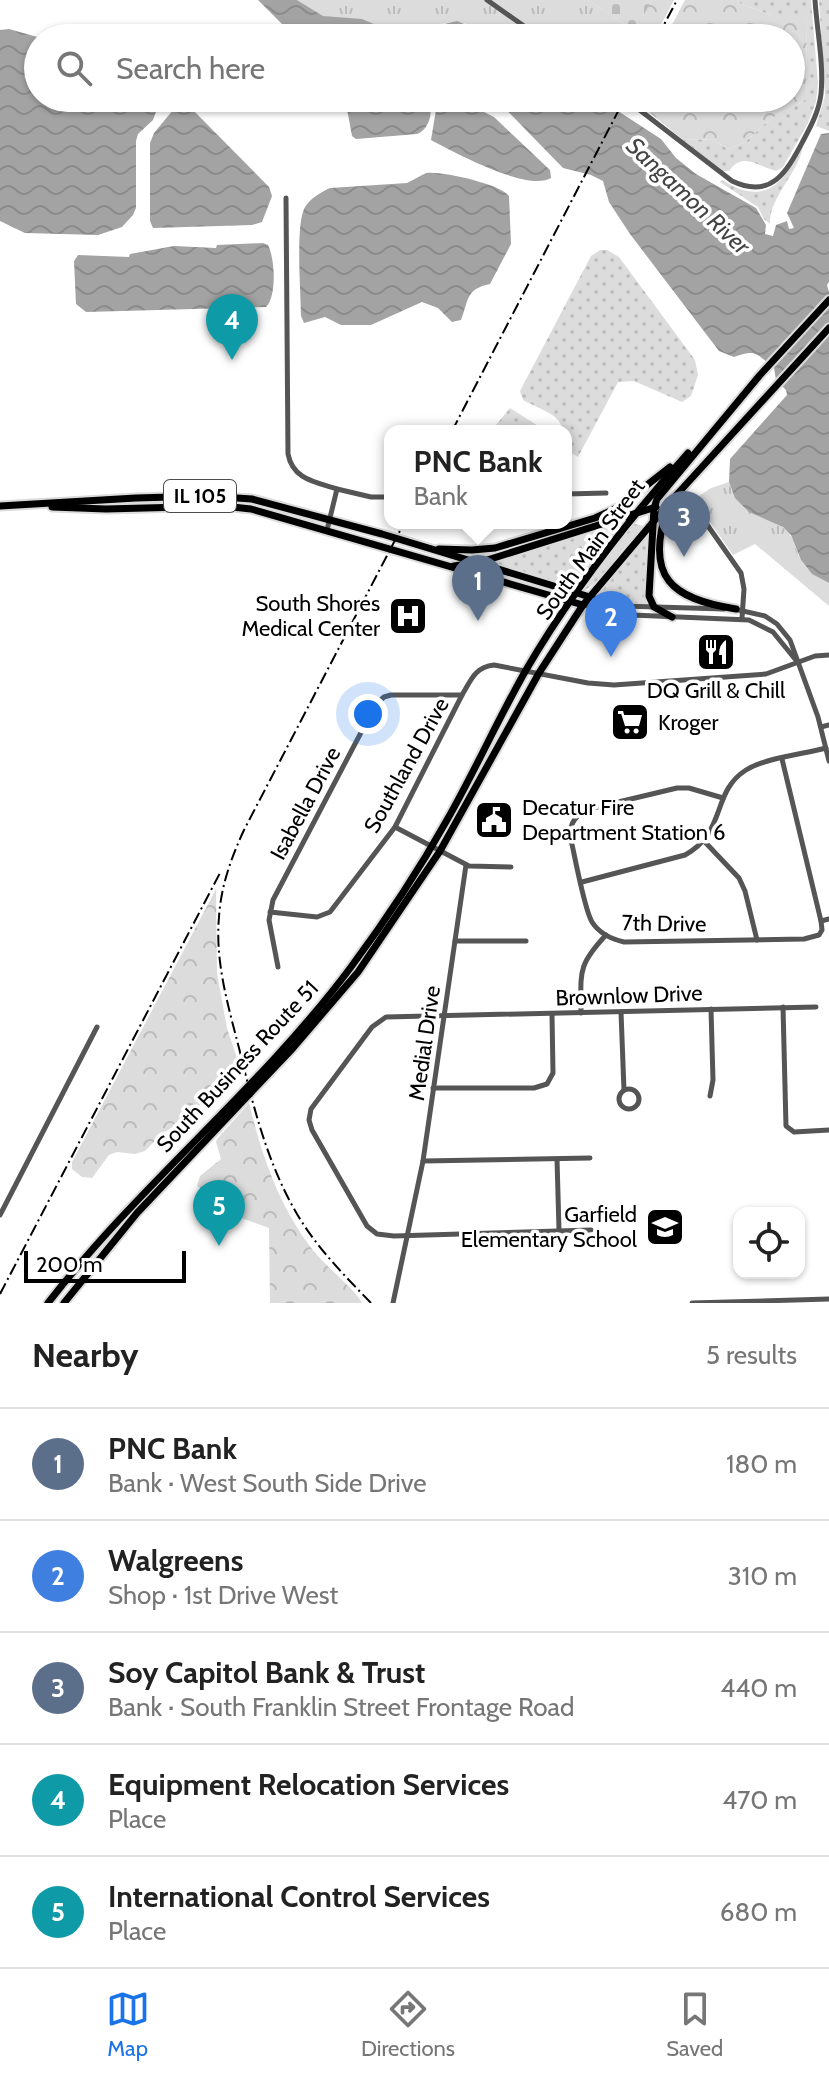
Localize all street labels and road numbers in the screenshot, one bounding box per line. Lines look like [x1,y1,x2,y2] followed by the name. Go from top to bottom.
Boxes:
[530,473,651,625] street label: South Main Street
[164,480,236,512] road number: IL 105
[358,693,455,838] street label: Southland Drive
[264,742,346,864] street label: Isabella Drive
[621,909,707,938] street label: 7th Drive
[151,975,324,1158] street label: South Business Route 51
[555,979,703,1012] street label: Brownlow Drive
[403,984,446,1102] street label: Medial Drive

